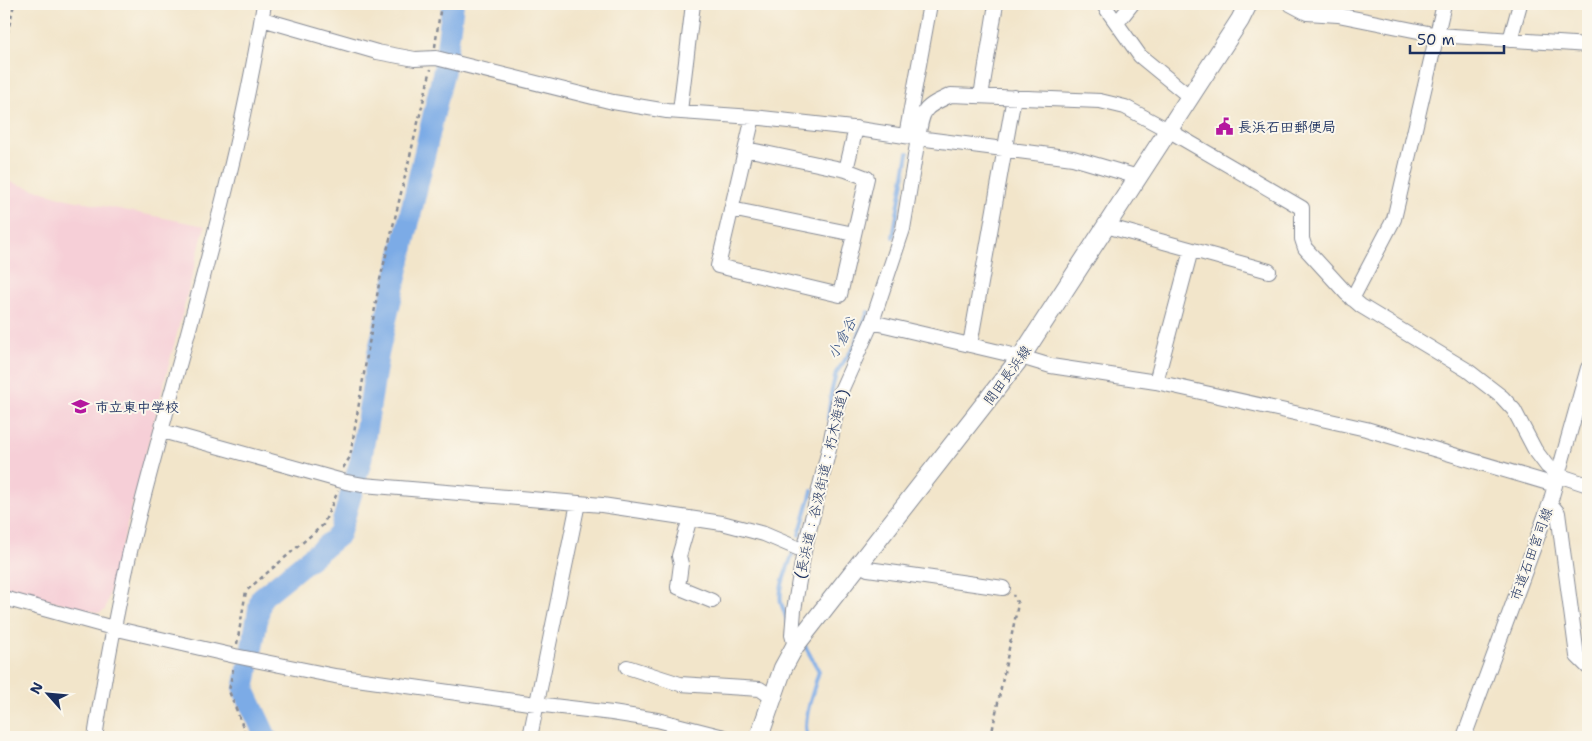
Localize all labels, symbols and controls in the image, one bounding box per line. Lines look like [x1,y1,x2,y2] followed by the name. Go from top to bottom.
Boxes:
[1410,22,1503,54] scale bar
[1417,30,1455,50] text: 50 m
[1214,117,1234,137] public building icon: 長浜石田郵便局
[1238,118,1336,136] place label: 長浜石田郵便局
[823,313,862,363] water label: 小倉谷
[979,341,1035,409] street label: 間田長浜線
[790,388,852,580] street label: (長浜道：谷汲街道：朽木海道)
[71,397,91,417] school or university icon: 市立東中学校
[95,398,179,416] place label: 市立東中学校
[1506,505,1556,603] street label: 市道石田宮司線
[22,668,72,718] north arrow
[26,679,47,697] text: N

